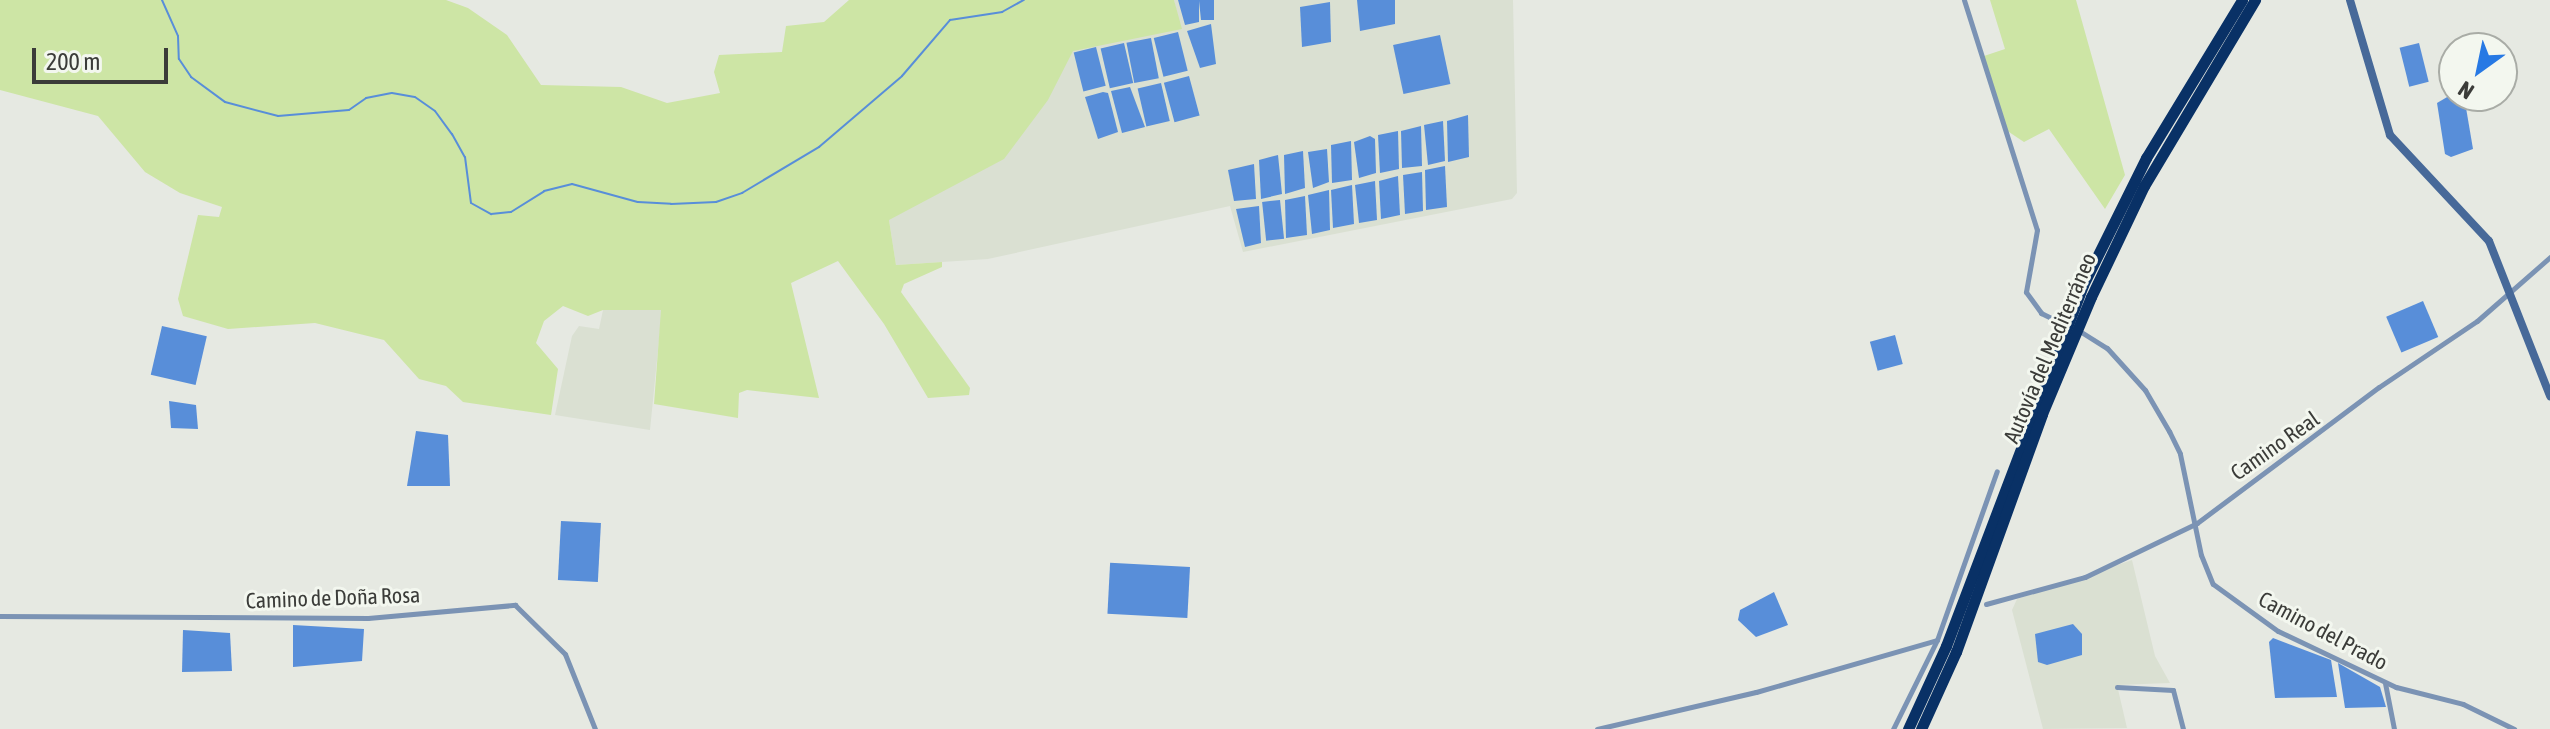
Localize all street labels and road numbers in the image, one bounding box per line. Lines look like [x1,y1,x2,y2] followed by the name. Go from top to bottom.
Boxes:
[1998,249,2102,447] street label: Autovía del Mediterráneo
[2226,406,2324,486] street label: Camino Real
[245,582,421,614] street label: Camino de Doña Rosa
[2254,586,2392,676] street label: Camino del Prado

